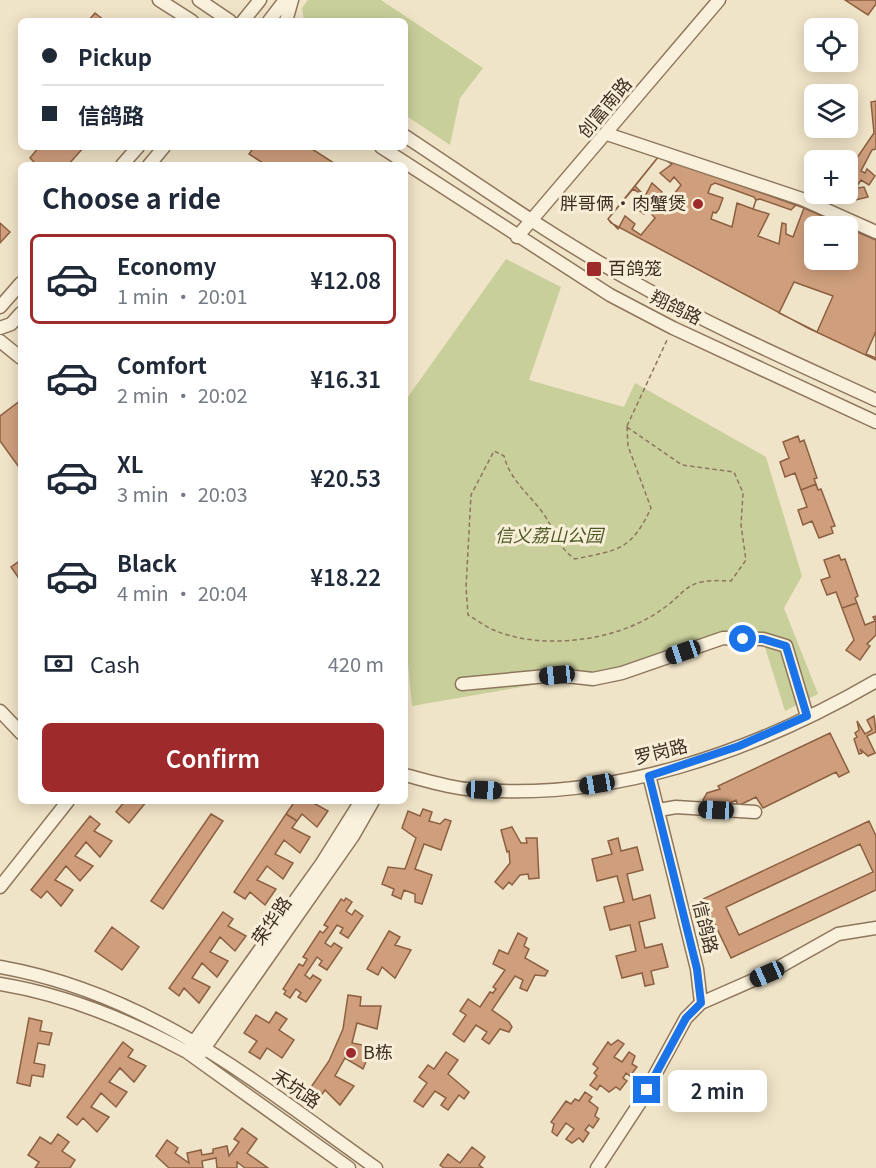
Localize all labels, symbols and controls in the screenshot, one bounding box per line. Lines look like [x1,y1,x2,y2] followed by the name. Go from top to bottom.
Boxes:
[804,18,858,270] map controls
[804,18,858,72] button: locate
[78,40,152,72] text: Pickup
[570,71,637,143] street label: 创富南路
[804,84,858,138] button: layers
[78,98,144,130] text: 信鸽路
[804,150,858,204] button: +
[42,178,221,217] text: Choose a ride
[560,189,686,215] place label: 胖哥俩·肉蟹煲
[691,197,705,211] marker: 胖哥俩·肉蟹煲
[804,216,858,270] button: −
[117,249,216,281] text: Economy
[45,252,99,306] icon: car
[608,254,662,280] place label: 百鸽笼
[585,260,603,278] marker: 百鸽笼
[310,263,381,295] text: ¥12.08
[117,281,248,310] text: 1 min · 20:01
[647,283,707,330] street label: 翔鸽路
[117,348,207,380] text: Comfort
[45,351,99,405] icon: car
[310,362,381,394] text: ¥16.31
[117,380,248,409] text: 2 min · 20:02
[117,447,144,479] text: XL
[45,450,99,504] icon: car
[310,461,381,493] text: ¥20.53
[117,479,248,508] text: 3 min · 20:03
[495,521,606,547] park label: 信义荔山公园
[117,546,177,578] text: Black
[45,549,99,603] icon: car
[310,560,381,592] text: ¥18.22
[117,578,248,607] text: 4 min · 20:04
[729,625,756,652] route start
[663,638,703,666] car
[42,647,75,680] icon: cash
[90,647,140,679] text: Cash
[328,649,384,678] text: 420 m
[538,664,576,686] car
[42,723,384,792] button: Confirm
[631,731,690,769] street label: 罗岗路
[578,772,616,796] car
[466,780,502,800] car
[698,800,734,820] car
[244,890,296,949] street label: 荣华路
[688,897,726,956] street label: 信鸽路
[747,958,787,990] car
[363,1038,393,1064] place label: B栋
[344,1046,358,1060] marker: B栋
[268,1061,327,1113] street label: 禾坑路
[668,1069,767,1111] callout: 2 min
[633,1076,660,1103] route end
[691,1076,744,1105] text: 2 min

